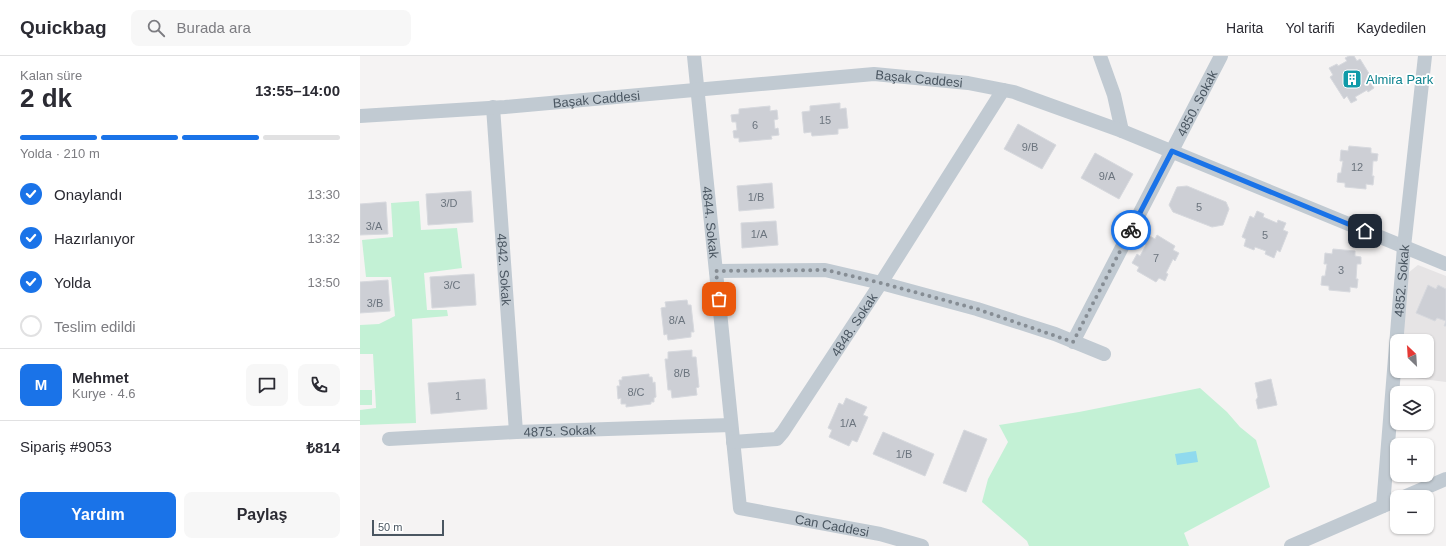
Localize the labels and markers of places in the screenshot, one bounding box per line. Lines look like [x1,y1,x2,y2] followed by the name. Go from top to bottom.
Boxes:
[1341,68,1363,90] building icon: Almira Park
[1366,72,1434,87] place label: Almira Park
[1348,214,1382,248] pin
[702,282,736,316] pin

